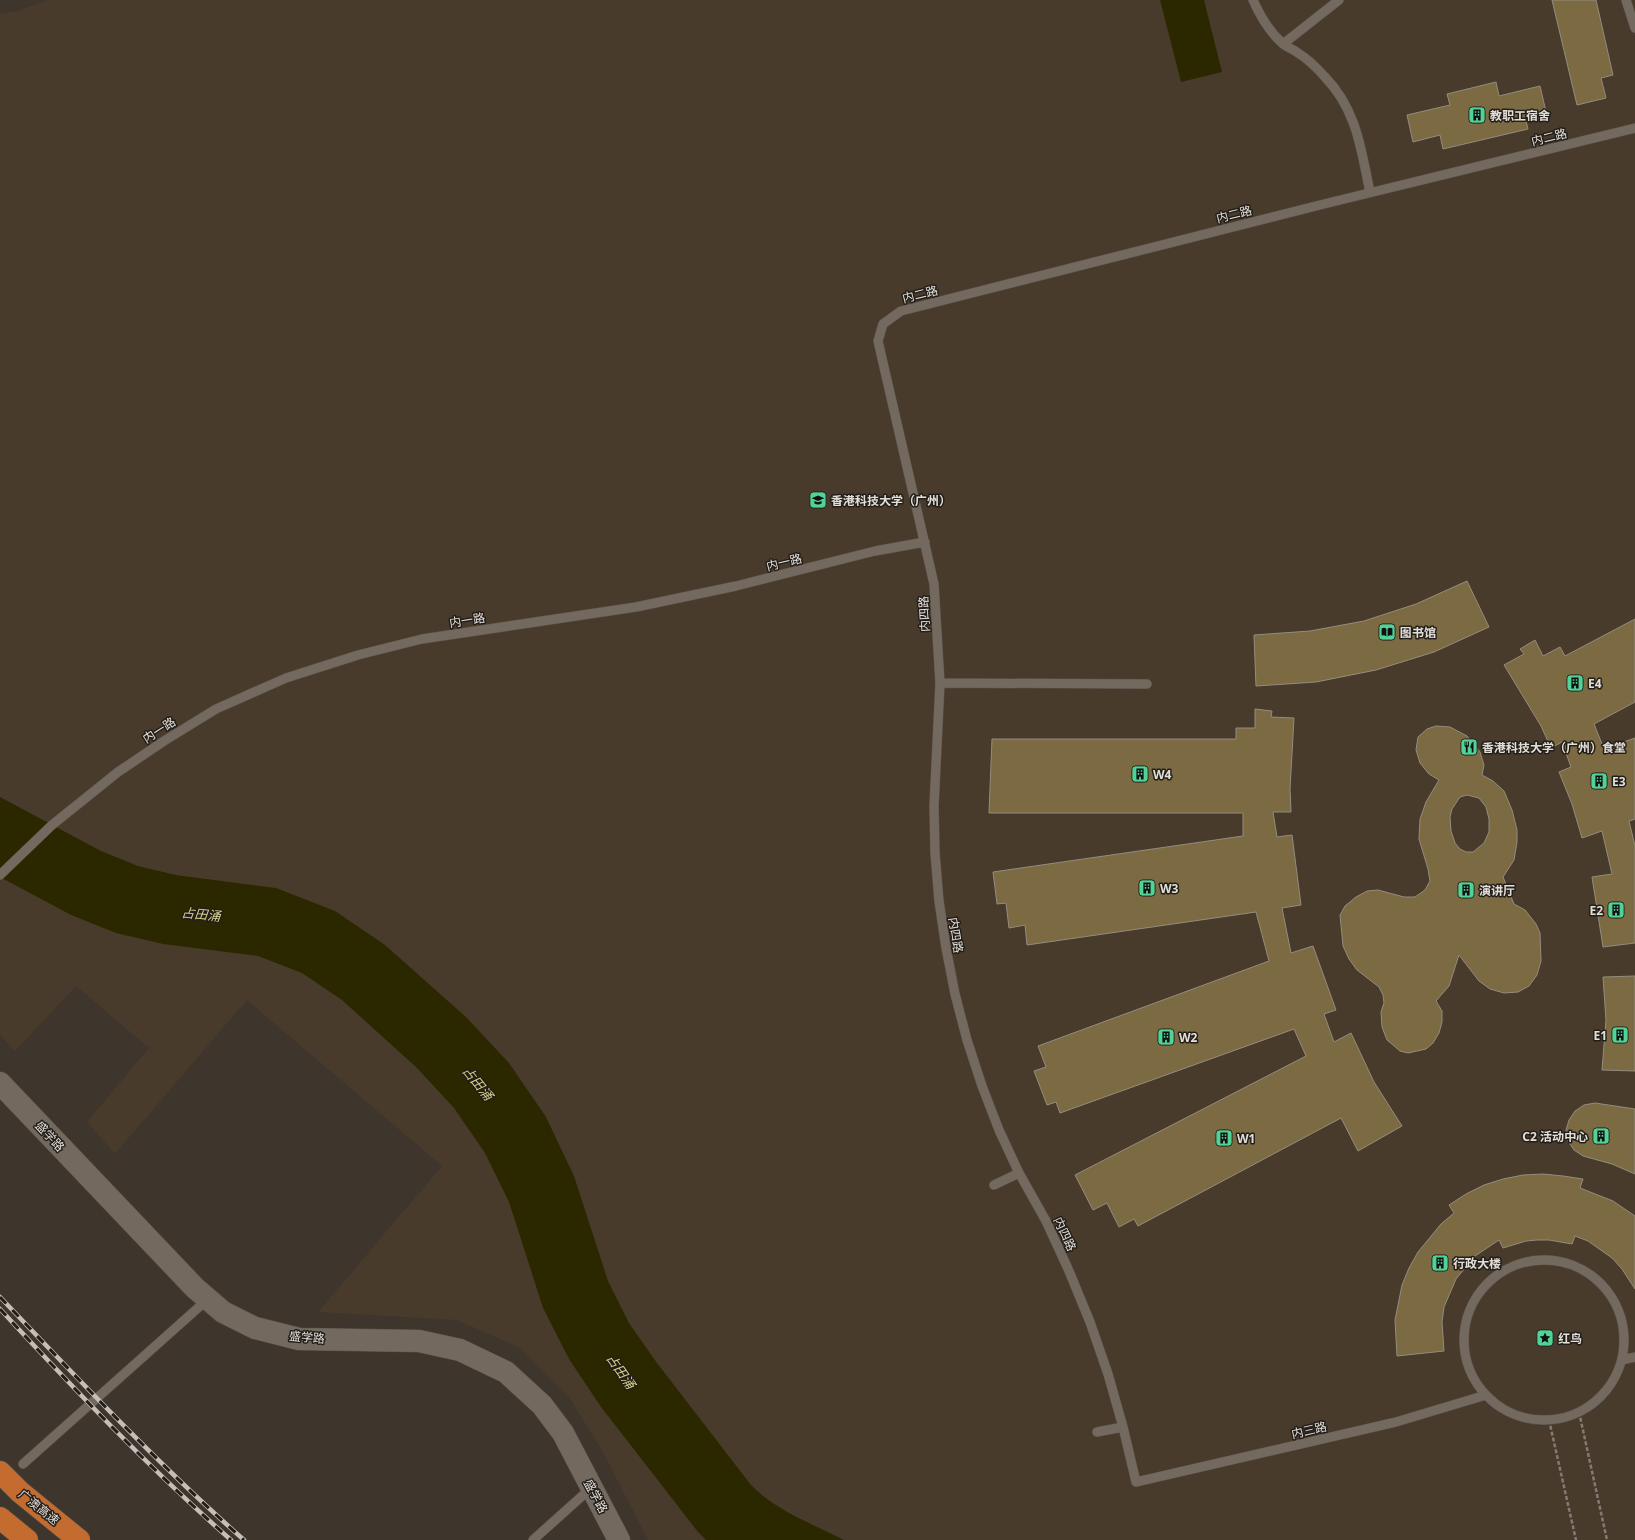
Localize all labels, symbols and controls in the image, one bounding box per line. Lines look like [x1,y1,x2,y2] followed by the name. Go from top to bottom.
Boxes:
[1467,105,1487,125] building icon: 教职工宿舍
[1490,107,1550,124] place label: 教职工宿舍
[1529,124,1569,150] street label: 内二路
[1214,201,1254,227] street label: 内二路
[900,281,940,307] street label: 内二路
[808,490,828,510] school or university icon: 香港科技大学（广州）
[831,492,951,509] place label: 香港科技大学（广州）
[764,549,804,575] street label: 内一路
[915,596,933,632] street label: 内四路
[448,609,486,631] street label: 内一路
[1377,622,1397,642] library icon: 图书馆
[1400,624,1436,641] place label: 图书馆
[1565,673,1585,693] building icon: E4
[1588,675,1602,692] place label: E4
[139,713,179,747] street label: 内一路
[1459,737,1479,757] restaurant icon: 香港科技大学（广州）食堂
[1482,739,1626,756] place label: 香港科技大学（广州）食堂
[1130,764,1150,784] building icon: W4
[1153,766,1172,783] place label: W4
[1589,771,1609,791] building icon: E3
[1612,773,1626,790] place label: E3
[1137,878,1157,898] building icon: W3
[1160,880,1179,897] place label: W3
[1456,880,1476,900] building icon: 演讲厅
[1479,882,1515,899] place label: 演讲厅
[1606,900,1626,920] building icon: E2
[1589,902,1603,919] place label: E2
[181,903,223,925] water label: 占田涌
[945,916,967,954] street label: 内四路
[1610,1025,1630,1045] building icon: E1
[1156,1027,1176,1047] building icon: W2
[1593,1027,1607,1044] place label: E1
[1179,1029,1198,1046] place label: W2
[459,1062,499,1105] water label: 占田涌
[32,1117,68,1155] street label: 盛学路
[1591,1126,1611,1146] building icon: C2 活动中心
[1214,1128,1234,1148] building icon: W1
[1522,1128,1588,1145] place label: C2 活动中心
[1237,1130,1255,1147] place label: W1
[1050,1214,1080,1254] street label: 内四路
[1430,1253,1450,1273] building icon: 行政大楼
[1453,1255,1501,1272] place label: 行政大楼
[288,1327,326,1347] street label: 盛学路
[1535,1328,1555,1348] place icon: 红鸟
[1558,1330,1582,1347] place label: 红鸟
[602,1350,641,1394] water label: 占田涌
[1290,1418,1328,1442] street label: 内三路
[580,1476,612,1516] street label: 盛学路
[15,1485,63,1529] street label: 广澳高速

